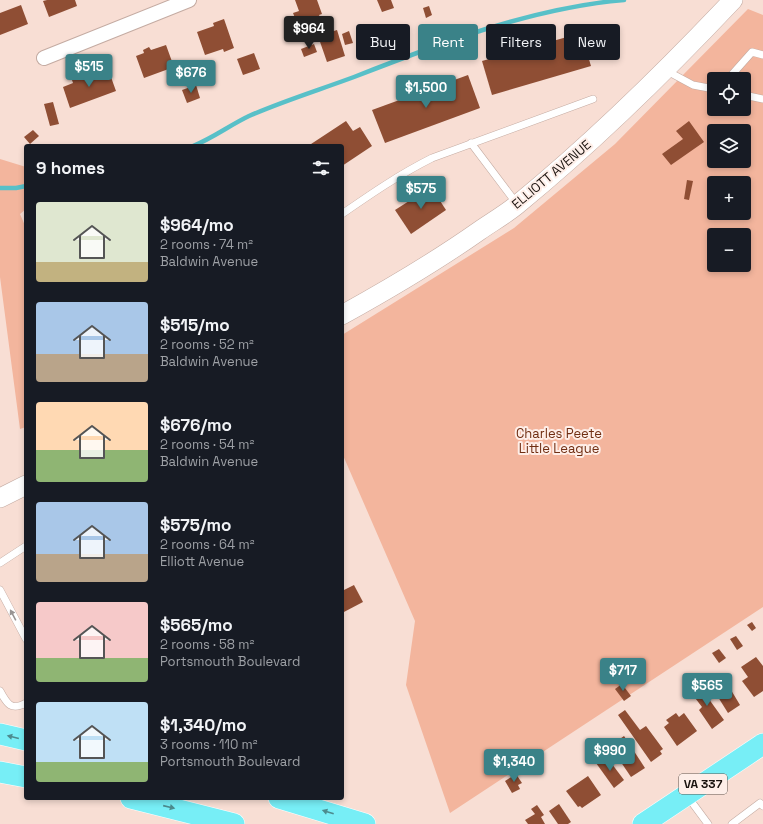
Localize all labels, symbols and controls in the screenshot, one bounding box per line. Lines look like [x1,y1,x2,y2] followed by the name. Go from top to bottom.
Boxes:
[285,16,333,50] pin: $964
[293,20,325,37] text: $964
[356,24,410,60] chip: Buy
[418,24,478,60] chip: Rent
[486,24,556,60] chip: Filters
[564,24,620,60] chip: New
[65,54,113,88] pin: $515
[74,58,104,75] text: $515
[167,60,215,94] pin: $676
[176,64,206,81] text: $676
[707,72,751,272] map controls
[707,72,751,116] button: locate
[393,75,459,109] pin: $1,500
[405,79,447,96] text: $1,500
[707,124,751,168] button: layers
[508,136,595,213] street label: ELLIOTT AVENUE
[36,157,105,179] text: 9 homes
[310,157,332,179] icon: filters
[397,176,445,210] pin: $575
[707,176,751,220] button: +
[406,180,436,197] text: $575
[160,214,234,236] text: $964/mo
[68,218,116,266] icon: home
[707,228,751,272] button: −
[160,236,253,253] text: 2 rooms · 74 m²
[160,253,258,270] text: Baldwin Avenue
[160,314,230,336] text: $515/mo
[68,318,116,366] icon: home
[160,336,254,353] text: 2 rooms · 52 m²
[160,353,258,370] text: Baldwin Avenue
[160,414,232,436] text: $676/mo
[68,418,116,466] icon: home
[516,425,602,457] park label: Charles Peete Little League
[160,436,254,453] text: 2 rooms · 54 m²
[160,453,258,470] text: Baldwin Avenue
[160,514,231,536] text: $575/mo
[68,518,116,566] icon: home
[160,536,254,553] text: 2 rooms · 64 m²
[160,553,244,570] text: Elliott Avenue
[10,609,16,620] one-way arrow
[160,614,233,636] text: $565/mo
[68,618,116,666] icon: home
[160,636,254,653] text: 2 rooms · 58 m²
[160,653,300,670] text: Portsmouth Boulevard
[599,658,647,692] pin: $717
[609,662,637,679] text: $717
[683,673,731,707] pin: $565
[691,677,723,694] text: $565
[160,714,247,736] text: $1,340/mo
[68,718,116,766] icon: home
[7,733,19,739] one-way arrow
[160,736,258,753] text: 3 rooms · 110 m²
[586,738,634,772] pin: $990
[594,742,626,759] text: $990
[481,749,547,783] pin: $1,340
[160,753,300,770] text: Portsmouth Boulevard
[493,753,535,770] text: $1,340
[679,774,727,794] road number: VA 337
[163,804,175,810] one-way arrow
[322,809,334,815] one-way arrow

